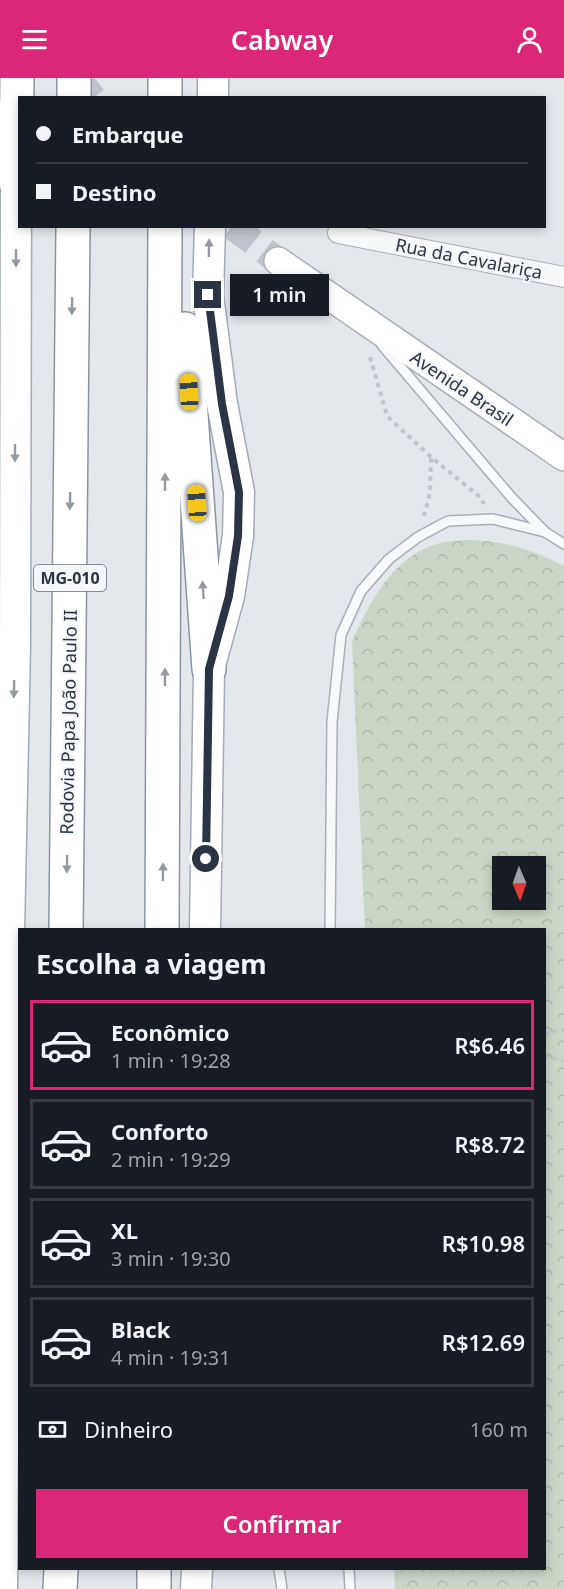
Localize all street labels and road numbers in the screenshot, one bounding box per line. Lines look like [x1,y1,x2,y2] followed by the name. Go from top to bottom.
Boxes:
[393,232,545,284] street label: Rua da Cavalariça
[406,345,518,431] street label: Avenida Brasil
[34,565,106,591] road number: MG-010
[54,609,82,835] street label: Rodovia Papa João Paulo II

